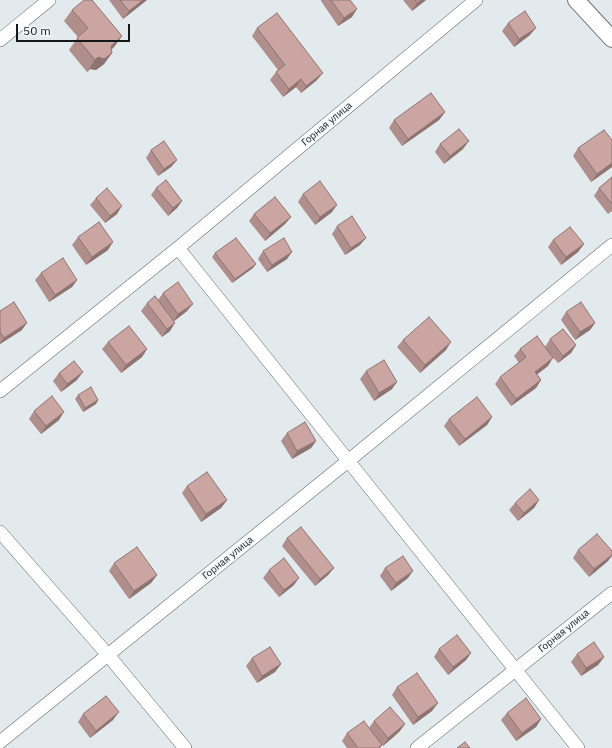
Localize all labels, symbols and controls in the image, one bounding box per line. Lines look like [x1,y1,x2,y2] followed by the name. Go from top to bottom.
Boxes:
[18,16,132,42] scale bar
[23,23,51,38] text: 50 m
[299,99,355,149] street label: Горная улица
[200,534,256,582] street label: Горная улица
[536,607,592,655] street label: Горная улица

